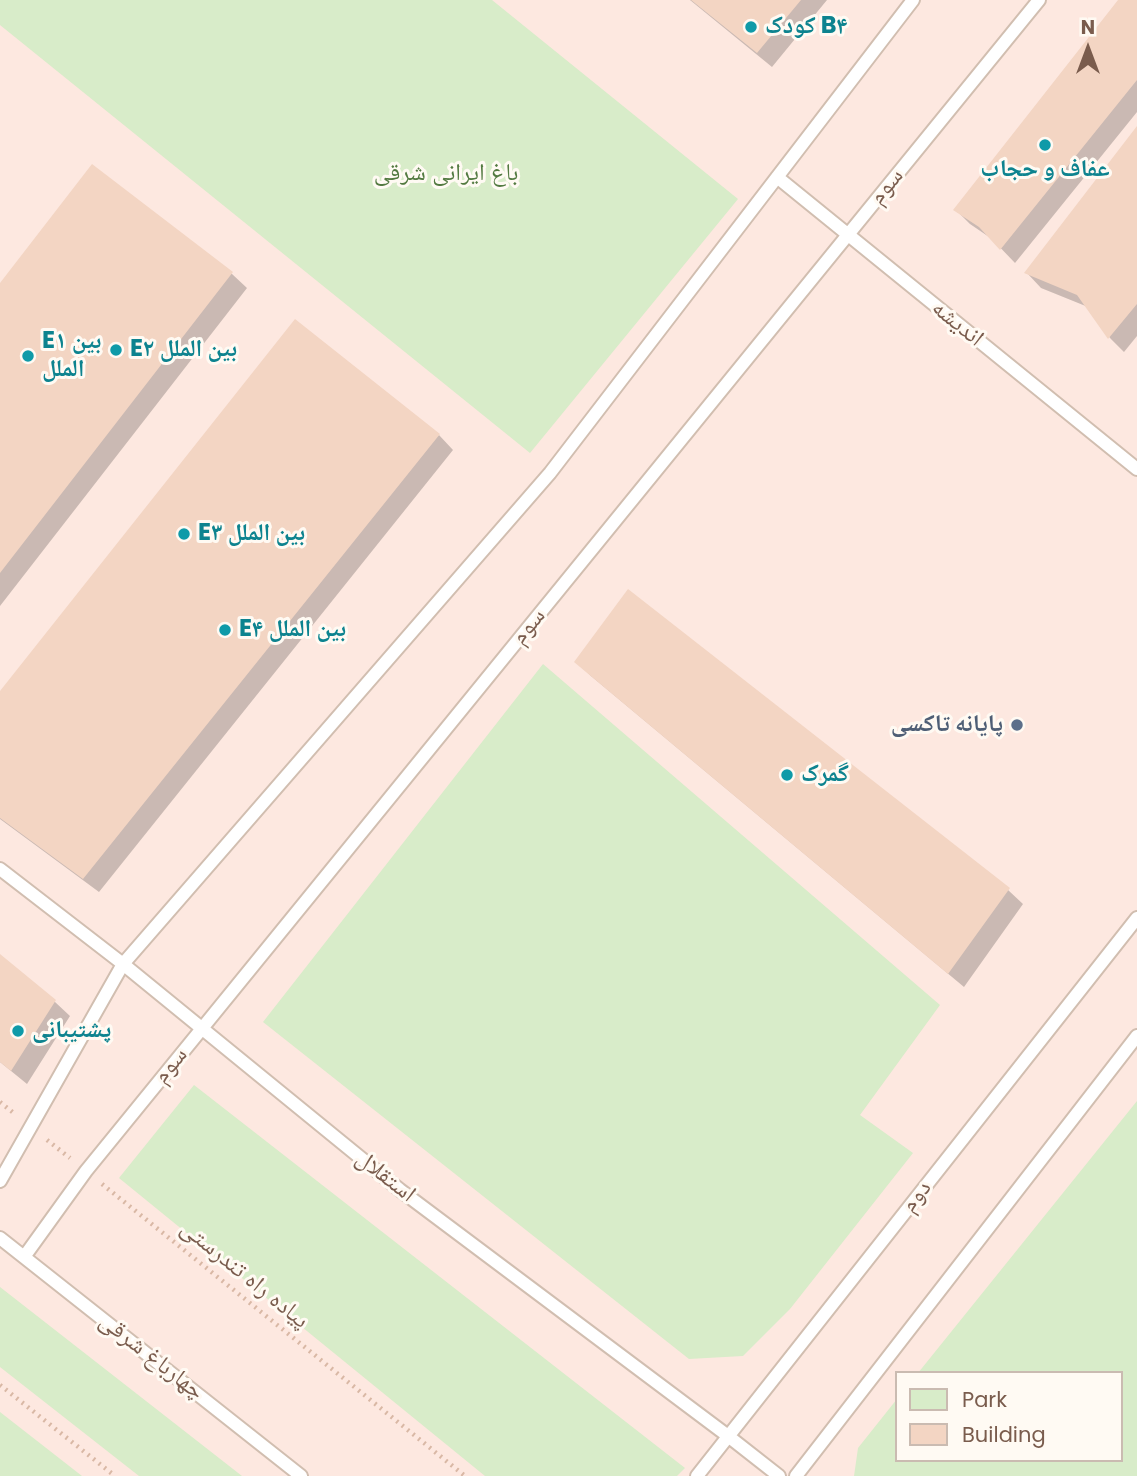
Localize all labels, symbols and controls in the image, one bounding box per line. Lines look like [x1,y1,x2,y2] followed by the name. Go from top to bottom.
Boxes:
[765,13,848,41] place label: کودک B۴
[1053,14,1123,84] north arrow
[1081,14,1095,41] text: N
[743,19,759,35] marker: کودک B۴
[1037,137,1053,153] marker: عفاف و حجاب
[980,156,1110,184] place label: عفاف و حجاب
[374,160,518,188] park label: باغ ایرانی شرقی
[864,163,910,211] street label: سوم
[925,294,989,354] street label: اندیشه
[42,328,101,384] place label: E۱ بین الملل
[130,336,237,364] place label: E۲ بین الملل
[108,342,124,358] marker: E۲ بین الملل
[20,348,36,364] marker: E۱ بین الملل
[198,520,305,548] place label: E۳ بین الملل
[176,526,192,542] marker: E۳ بین الملل
[506,603,552,651] street label: سوم
[239,616,346,644] place label: E۴ بین الملل
[217,622,233,638] marker: E۴ بین الملل
[891,711,1003,739] place label: پایانه تاکسی
[1009,717,1025,733] marker: پایانه تاکسی
[801,761,849,789] place label: گمرک
[779,767,795,783] marker: گمرک
[32,1017,111,1045] place label: پشتیبانی
[10,1023,26,1039] marker: پشتیبانی
[148,1042,194,1090] street label: سوم
[349,1145,421,1209] street label: استقلال
[896,1175,938,1219] street label: دوم
[174,1214,314,1336] street label: پیاده راه تندرستی
[93,1307,209,1407] street label: چهارباغ شرقی
[895,1371,1123,1462] legend
[962,1385,1007,1414] text: Park
[962,1420,1046,1449] text: Building

